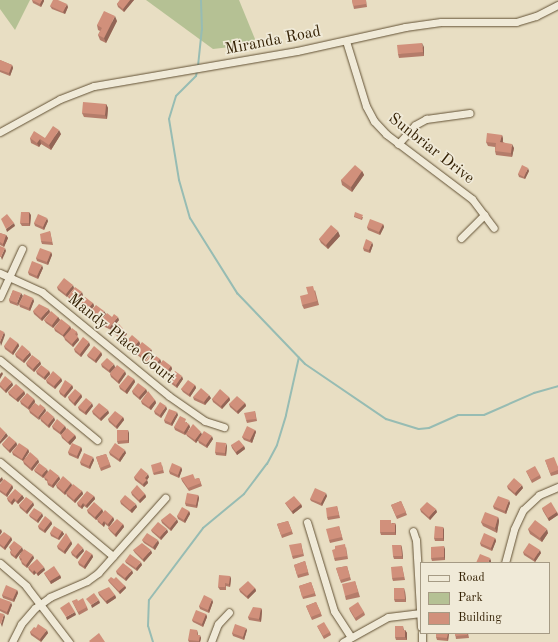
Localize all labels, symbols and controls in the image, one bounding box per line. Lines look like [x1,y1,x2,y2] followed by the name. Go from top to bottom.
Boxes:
[223,22,323,60] street label: Miranda Road
[384,110,478,188] street label: Sunbriar Drive
[63,290,179,388] street label: Mandy Place Court
[420,562,550,634] legend
[458,572,485,584] text: Road
[458,592,483,604] text: Park
[458,612,502,624] text: Building

